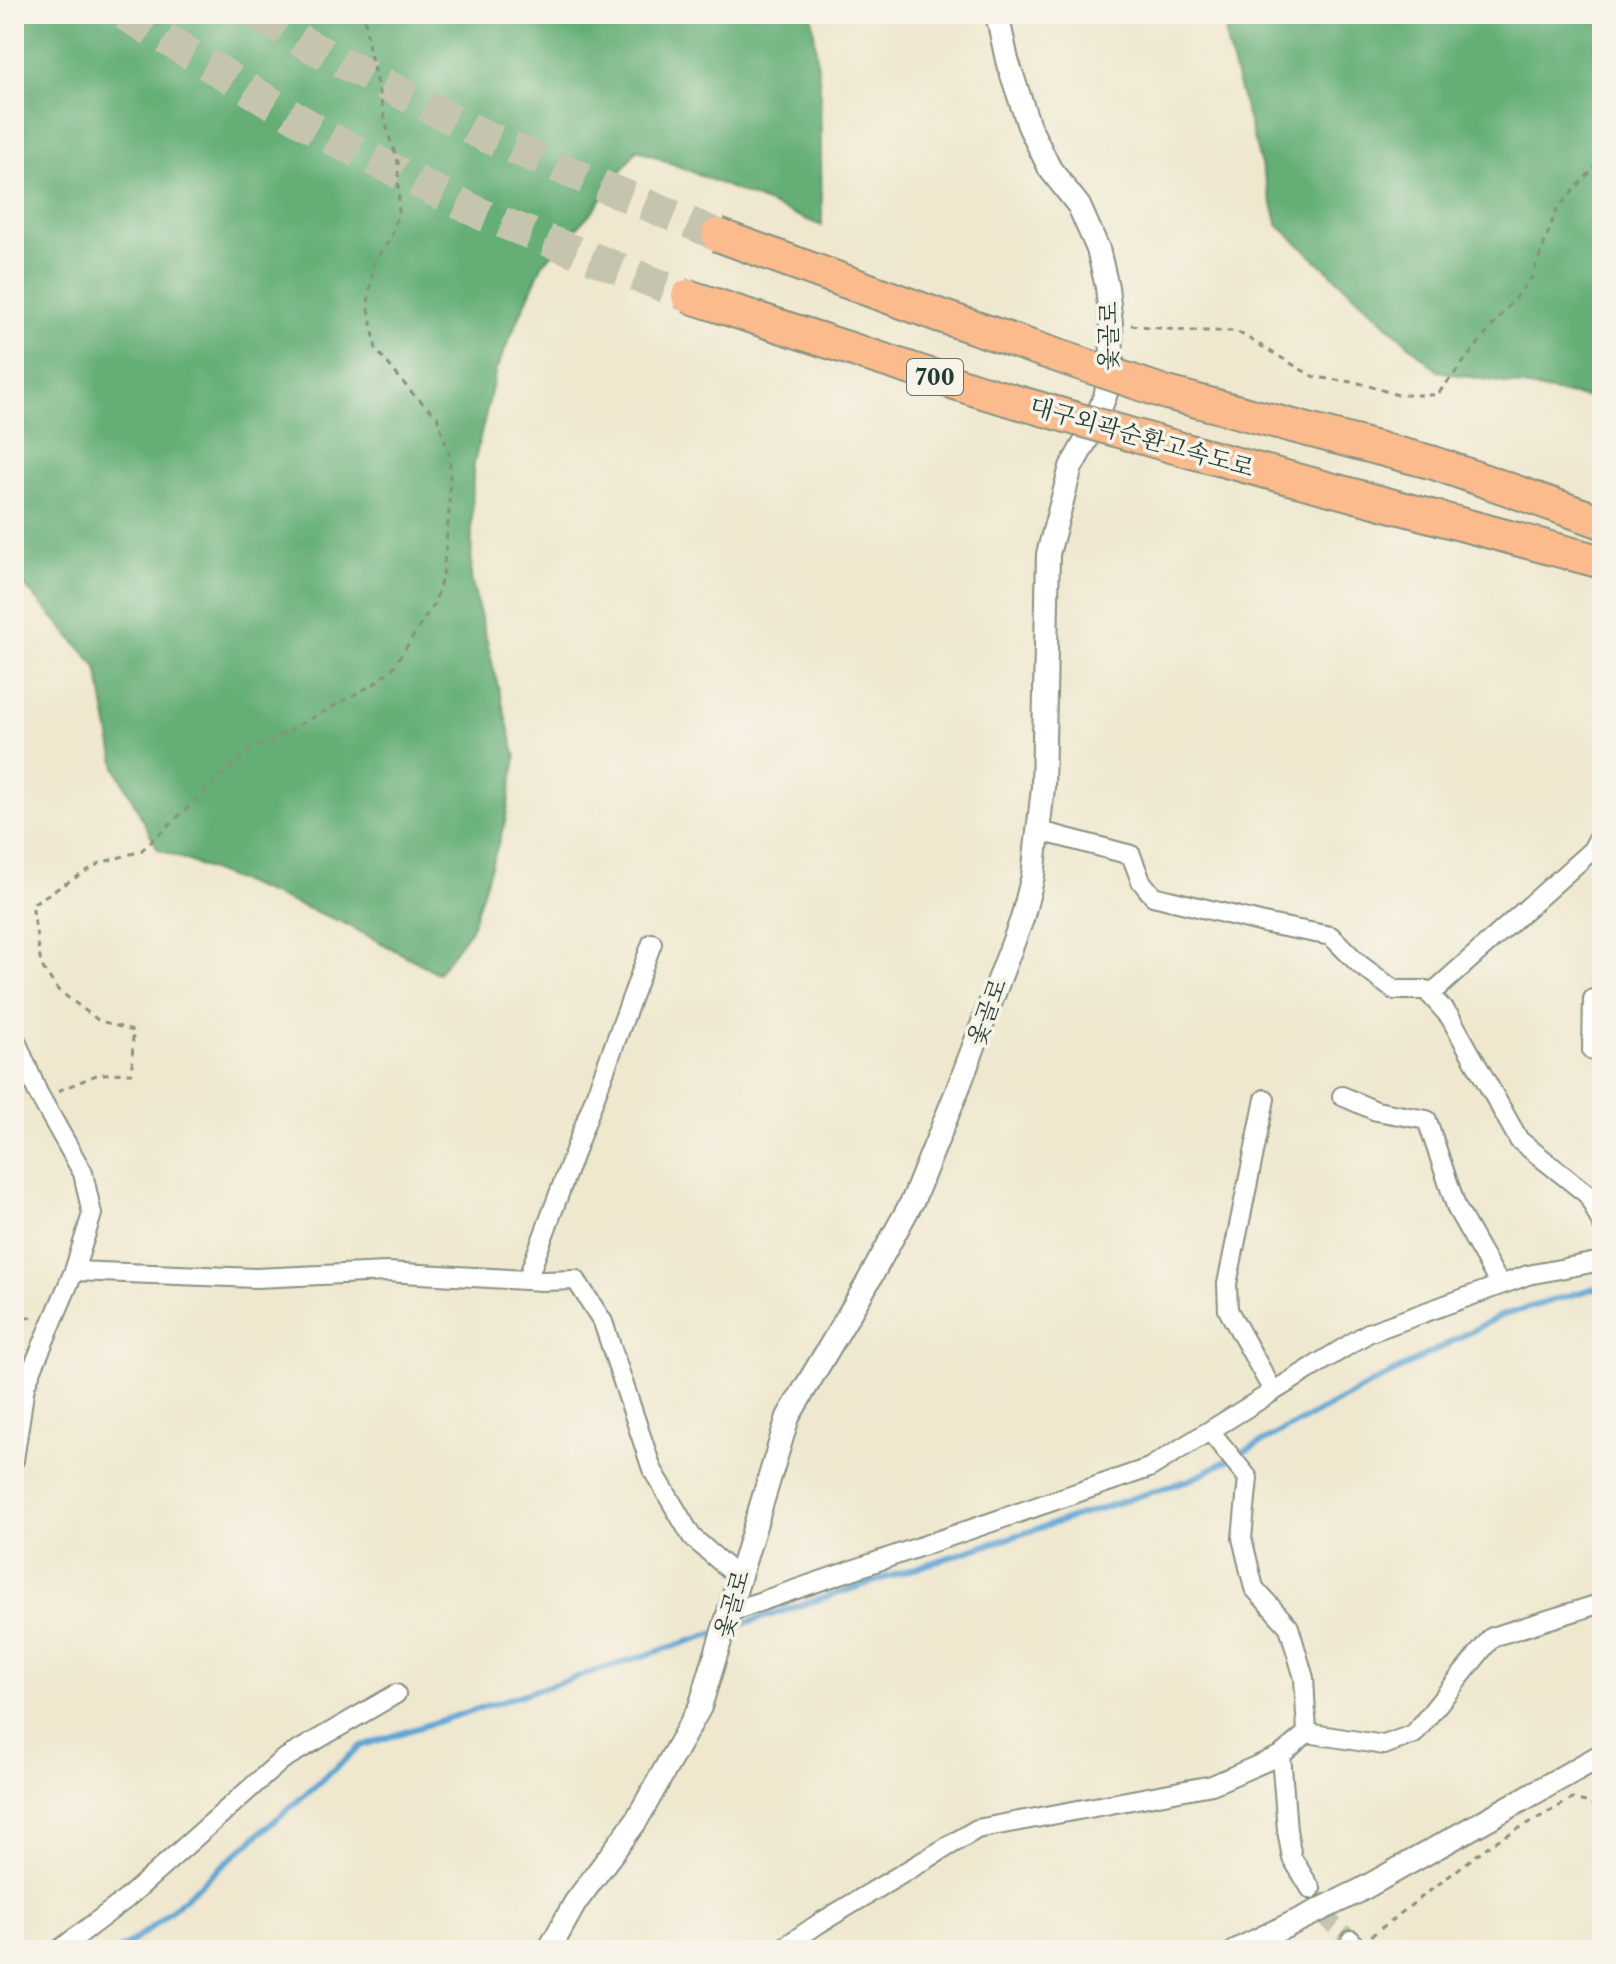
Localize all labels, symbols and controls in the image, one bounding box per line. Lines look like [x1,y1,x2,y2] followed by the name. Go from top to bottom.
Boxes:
[1094,301,1123,371] street label: 옻골로
[907,359,963,395] road number: 700
[1027,391,1257,483] street label: 대구외곽순환고속도로
[961,974,1013,1050] street label: 옻골로
[708,1567,756,1641] street label: 옻골로

